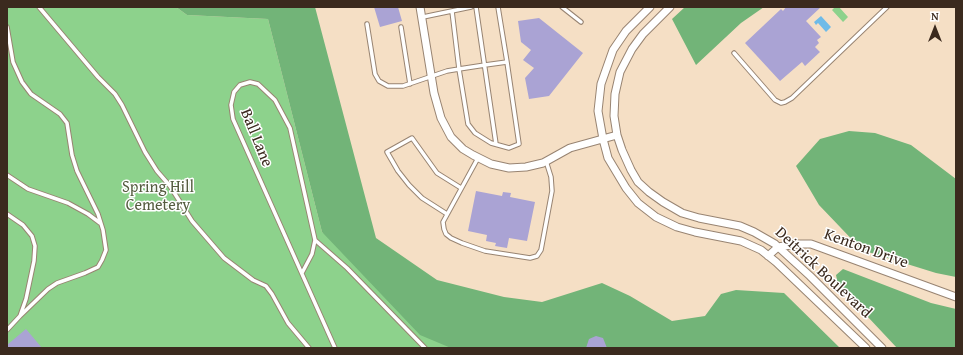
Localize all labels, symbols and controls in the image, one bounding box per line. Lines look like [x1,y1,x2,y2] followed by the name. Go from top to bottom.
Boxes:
[915,8,955,48] north arrow
[931,8,939,24] text: N
[236,106,276,170] street label: Ball Lane
[122,178,194,216] park label: Spring Hill Cemetery
[771,223,875,323] street label: Deitrick Boulevard
[821,225,911,273] street label: Kenton Drive

